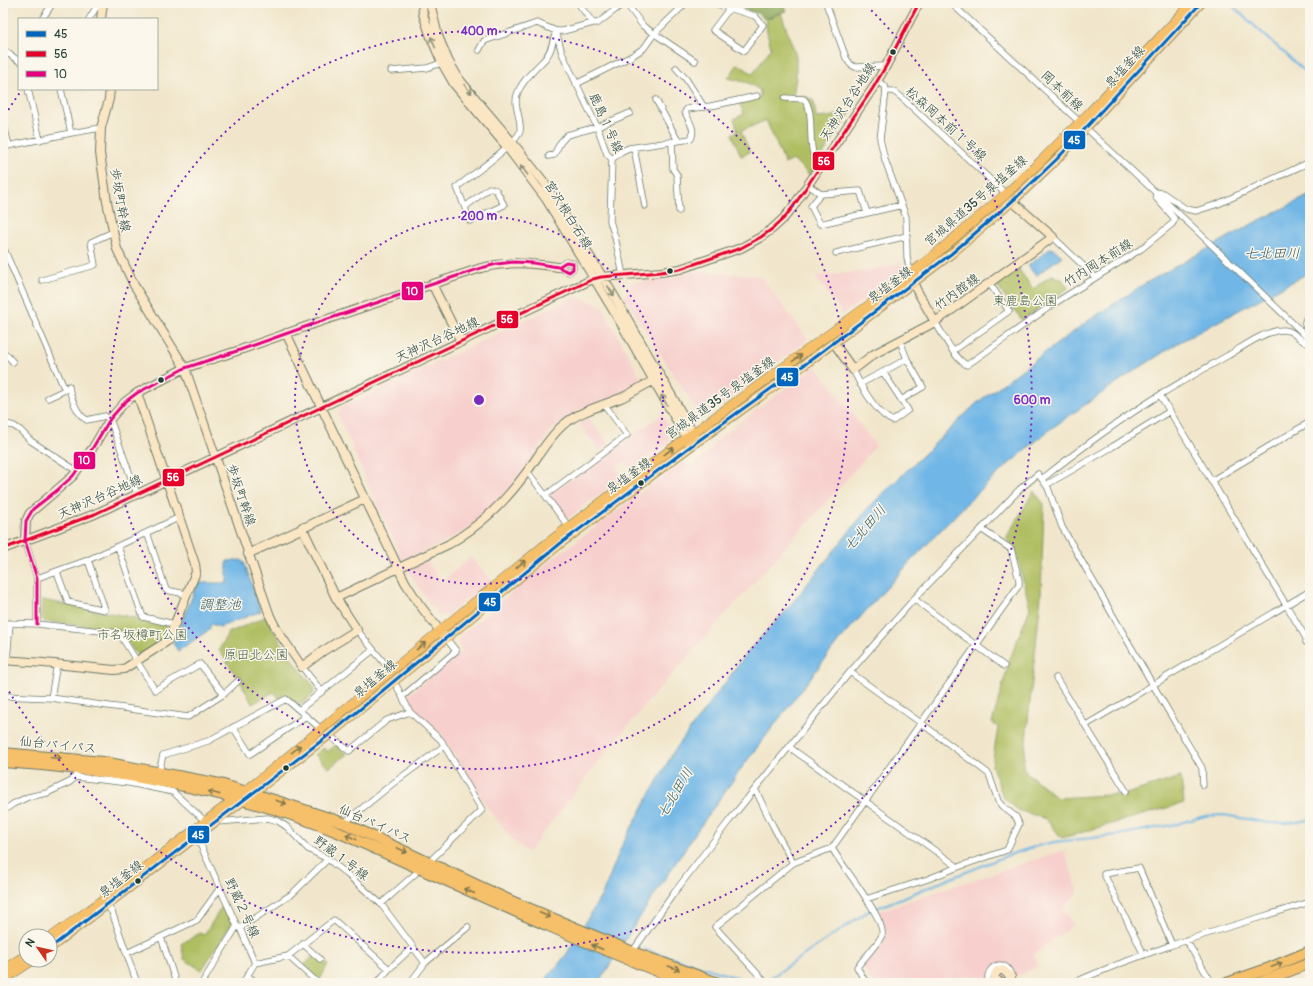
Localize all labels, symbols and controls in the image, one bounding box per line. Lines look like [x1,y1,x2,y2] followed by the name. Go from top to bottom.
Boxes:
[18,18,158,90] legend
[460,24,498,39] text: 400 m
[54,27,67,42] text: 45
[428,37,436,49] one-way arrow
[1102,42,1149,92] street label: 泉塩釜線
[54,47,68,62] text: 56
[888,47,898,57] unlabelled marker
[817,59,880,145] street label: 天神沢台谷地線
[54,67,67,82] text: 10
[1038,67,1087,115] street label: 岡本前線
[463,83,472,94] one-way arrow
[902,83,991,165] street label: 松森岡本前１号線
[585,90,627,157] street label: 鹿島１号線
[1063,130,1086,150] line badge: 45
[1067,134,1080,147] text: 45
[812,151,835,171] line badge: 56
[921,151,1032,250] street label: 宮城県道35号泉塩釜線
[818,155,831,168] text: 56
[520,165,528,176] one-way arrow
[106,167,134,234] street label: 歩坂町幹線
[541,178,596,253] street label: 宮沢根白石線
[461,209,498,224] text: 200 m
[1061,235,1136,290] street label: 竹内岡本前線
[1244,245,1300,262] water label: 七北田川
[864,262,916,307] street label: 泉塩釜線
[665,266,675,276] unlabelled marker
[931,270,984,314] street label: 竹内館線
[401,281,424,301] line badge: 10
[406,285,418,298] text: 10
[607,285,615,297] one-way arrow
[992,293,1058,309] park label: 東鹿島公園
[496,310,519,329] line badge: 56
[392,313,483,366] street label: 天神沢台谷地線
[501,313,514,326] text: 56
[662,352,779,443] street label: 宮城県道35号泉塩釜線
[791,354,802,362] one-way arrow
[776,367,799,387] line badge: 45
[780,371,793,384] text: 45
[156,375,166,385] unlabelled marker
[472,393,486,407] centre of rings
[1014,393,1051,408] text: 600 m
[660,395,668,407] one-way arrow
[664,447,675,455] one-way arrow
[73,451,96,470] line badge: 10
[78,454,90,467] text: 10
[603,454,656,498] street label: 泉塩釜線
[223,462,259,529] street label: 歩坂町幹線
[162,468,185,487] line badge: 56
[55,471,146,523] street label: 天神沢台谷地線
[167,471,180,484] text: 56
[636,478,646,488] unlabelled marker
[840,501,890,555] water label: 七北田川
[516,560,527,569] one-way arrow
[478,592,501,612] line badge: 45
[199,596,242,613] water label: 調整池
[483,596,496,609] text: 45
[96,627,188,643] park label: 市名坂樽町公園
[415,642,426,651] one-way arrow
[223,647,289,663] park label: 原田北公園
[350,656,401,702] street label: 泉塩釜線
[19,733,97,757] street label: 仙台バイパス
[291,745,302,754] one-way arrow
[49,754,62,761] one-way arrow
[281,763,291,773] unlabelled marker
[653,765,697,821] water label: 七北田川
[208,789,221,796] one-way arrow
[275,799,287,807] one-way arrow
[336,801,414,847] street label: 仙台バイパス
[187,825,210,844] line badge: 45
[191,829,204,842] text: 45
[310,832,373,885] street label: 野蔵１号線
[345,833,357,840] one-way arrow
[396,847,408,854] one-way arrow
[96,856,147,901] street label: 泉塩釜線
[221,875,263,942] street label: 野蔵２号線
[133,876,143,886] unlabelled marker
[464,887,476,894] one-way arrow
[539,912,551,919] one-way arrow
[18,928,58,968] north arrow
[23,936,38,949] text: N
[591,942,603,950] one-way arrow
[1270,961,1282,969] one-way arrow
[668,964,680,972] one-way arrow

